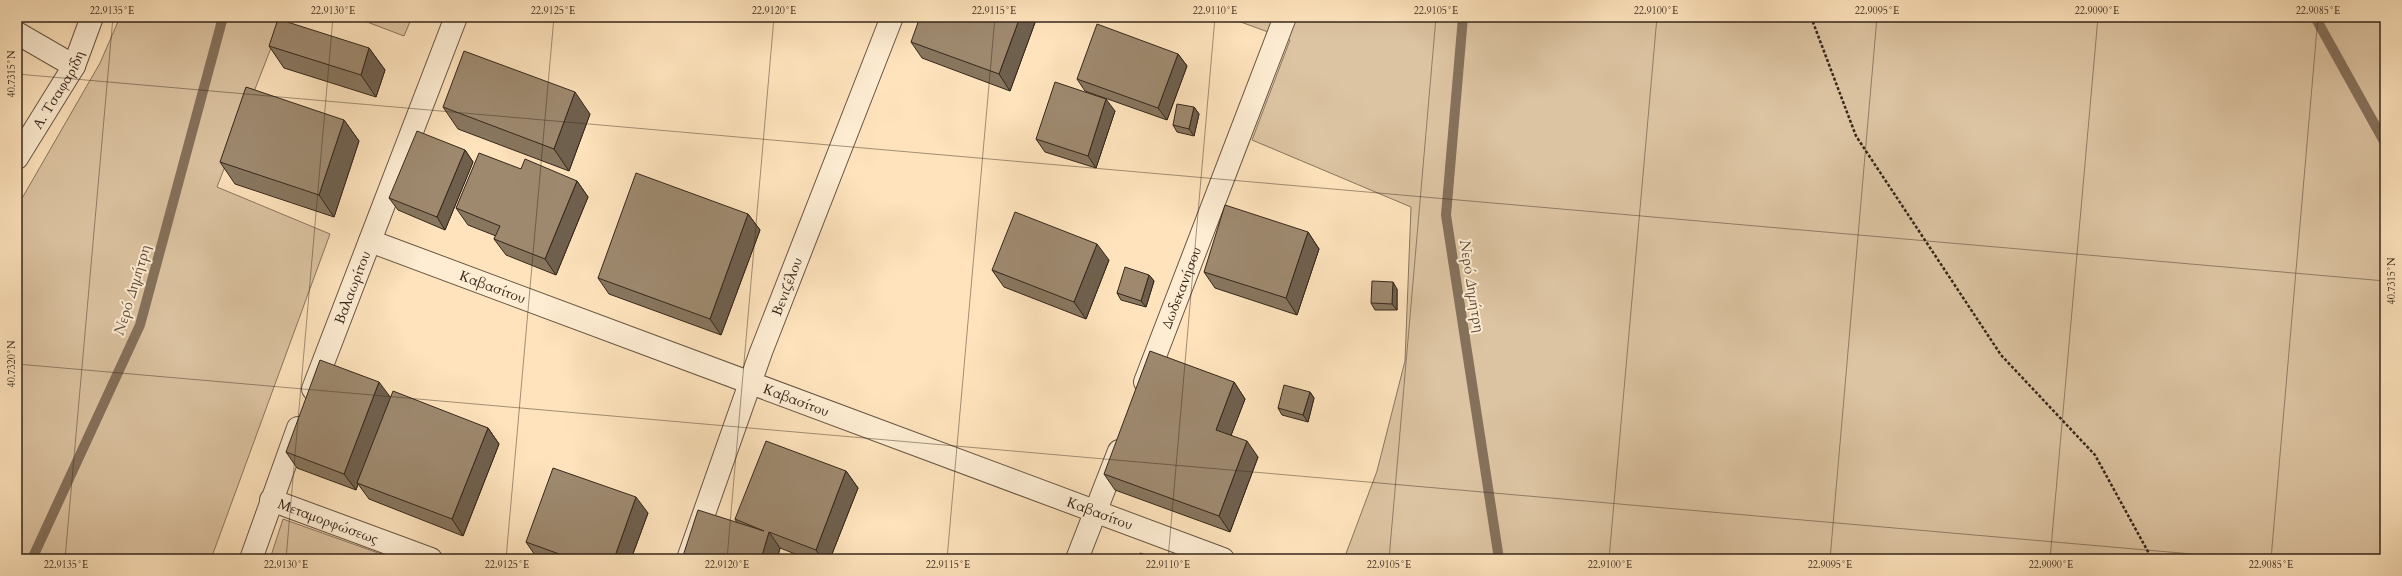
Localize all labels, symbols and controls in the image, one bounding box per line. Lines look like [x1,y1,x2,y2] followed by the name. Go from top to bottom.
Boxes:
[90,4,134,18] text: 22.9135°E
[311,4,355,18] text: 22.9130°E
[531,4,575,18] text: 22.9125°E
[752,4,796,18] text: 22.9120°E
[972,4,1016,18] text: 22.9115°E
[1193,4,1237,18] text: 22.9110°E
[1414,4,1458,18] text: 22.9105°E
[1634,4,1678,18] text: 22.9100°E
[1855,4,1899,18] text: 22.9095°E
[2075,4,2119,18] text: 22.9090°E
[2296,4,2340,18] text: 22.9085°E
[28,48,88,132] street label: Α. Τσαφαρίδη
[5,50,19,97] text: 40.7315°N
[1455,238,1489,334] water label: Νερό Δημήτρη
[109,242,155,338] water label: Νερό Δημήτρη
[1157,244,1206,331] street label: Δωδεκανήσου
[329,248,375,327] street label: Βαλαωρίτου
[767,254,807,318] street label: Βενιζέλου
[2385,257,2399,304] text: 40.7315°N
[457,266,528,308] street label: Καβασίτου
[5,340,19,387] text: 40.7320°N
[761,379,832,421] street label: Καβασίτου
[1064,492,1136,534] street label: Καβασίτου
[275,494,381,548] street label: Μεταμορφώσεως
[44,558,88,572] text: 22.9135°E
[264,558,308,572] text: 22.9130°E
[485,558,529,572] text: 22.9125°E
[705,558,749,572] text: 22.9120°E
[926,558,970,572] text: 22.9115°E
[1146,558,1190,572] text: 22.9110°E
[1367,558,1411,572] text: 22.9105°E
[1588,558,1632,572] text: 22.9100°E
[1808,558,1852,572] text: 22.9095°E
[2029,558,2073,572] text: 22.9090°E
[2249,558,2293,572] text: 22.9085°E

